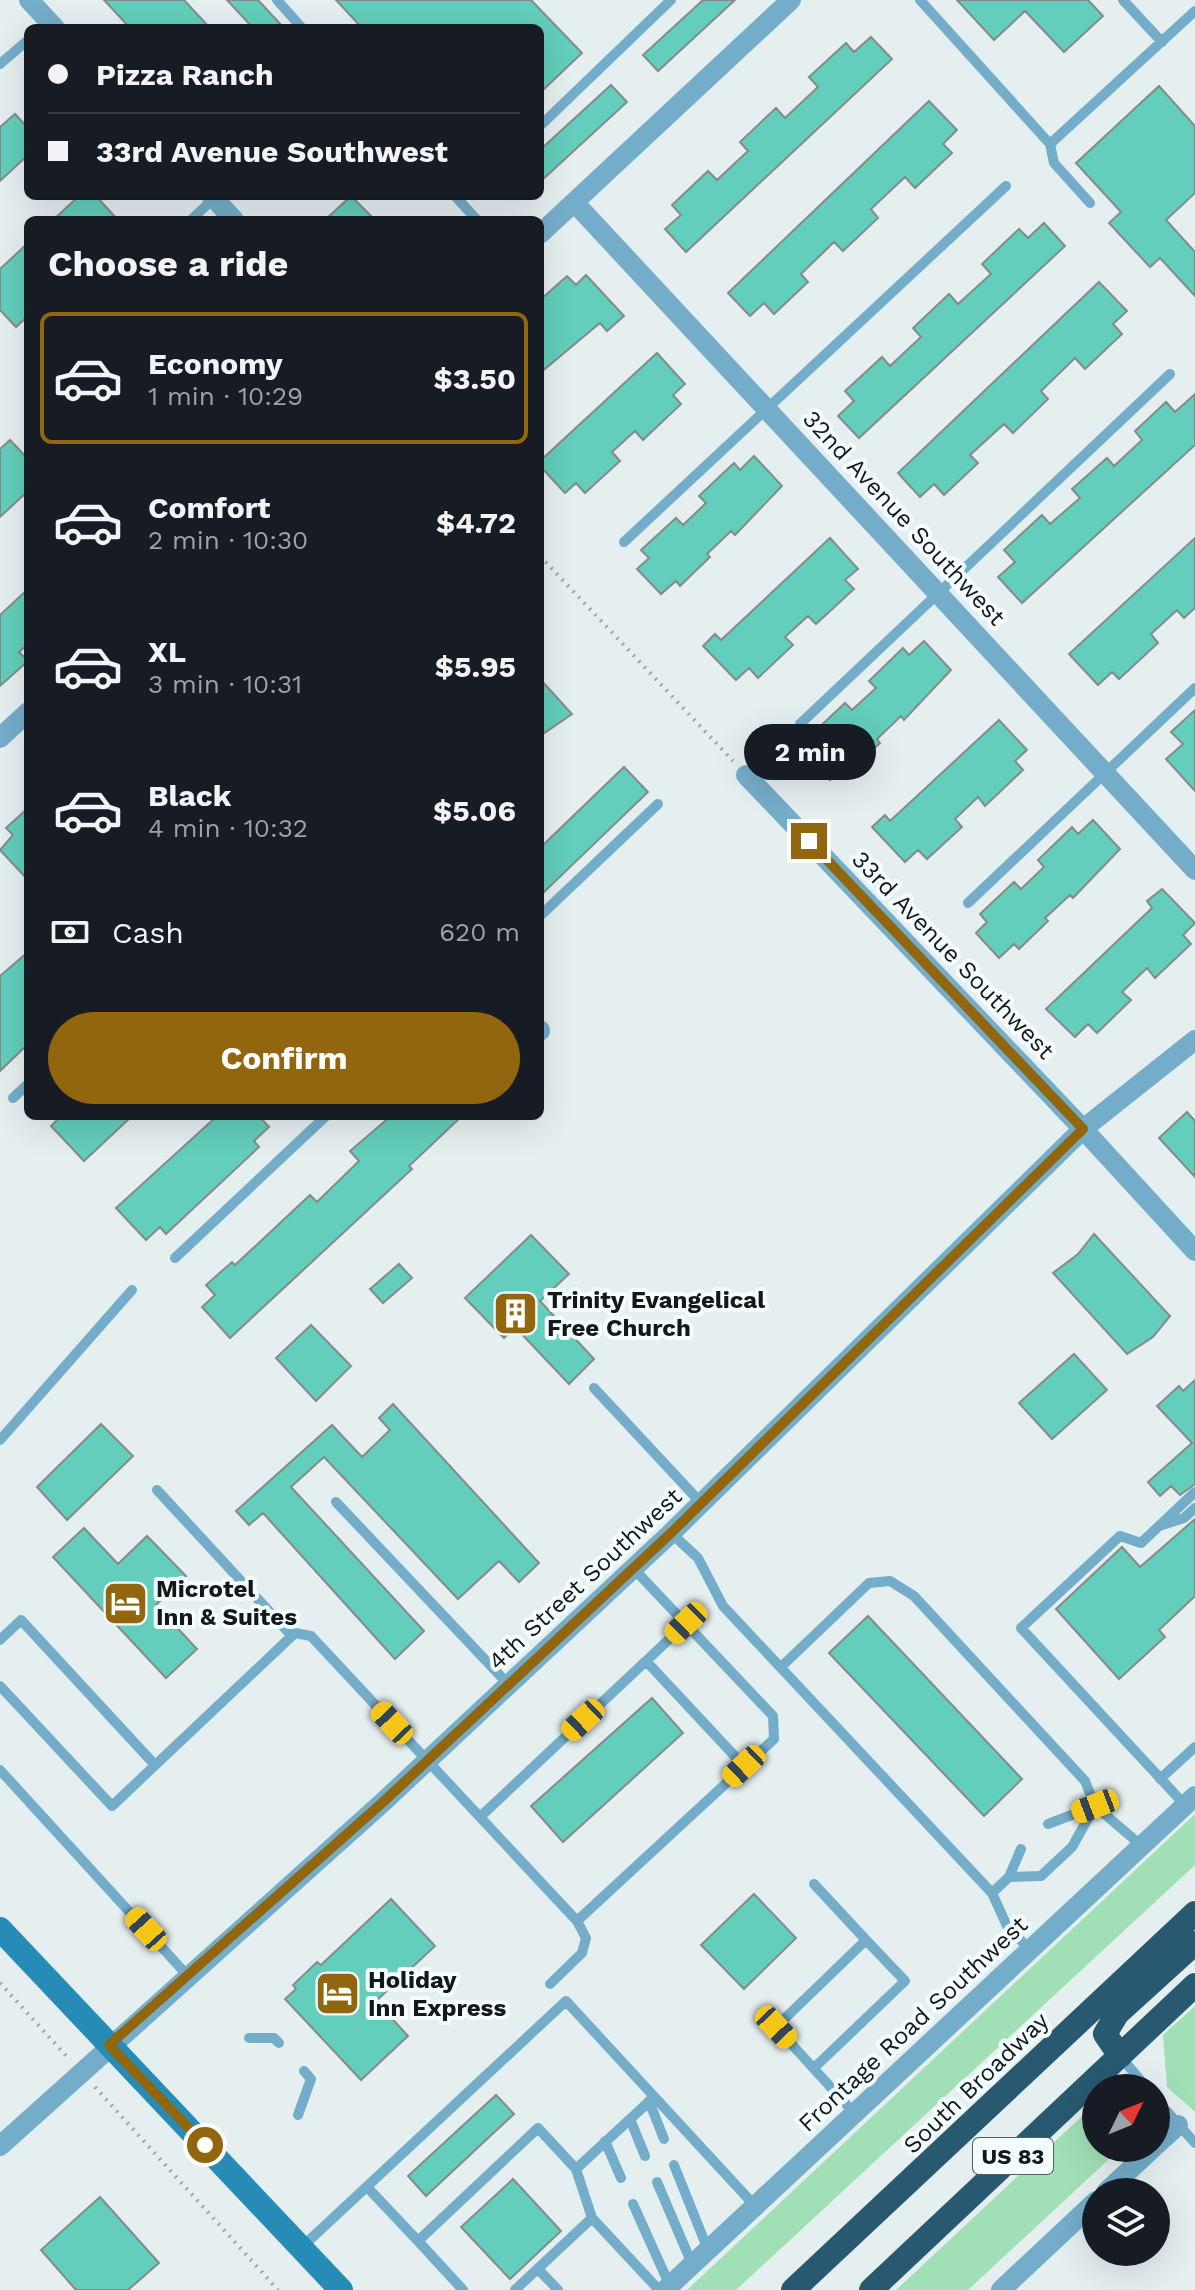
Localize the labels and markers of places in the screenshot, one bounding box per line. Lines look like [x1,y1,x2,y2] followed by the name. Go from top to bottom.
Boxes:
[547,1286,765,1342] place label: Trinity Evangelical Free Church
[492,1290,540,1338] building icon: Trinity Evangelical Free Church
[156,1575,297,1631] place label: Microtel Inn & Suites
[101,1579,149,1627] hotel icon: Microtel Inn & Suites
[368,1966,506,2022] place label: Holiday Inn Express
[313,1970,361,2018] hotel icon: Holiday Inn Express

